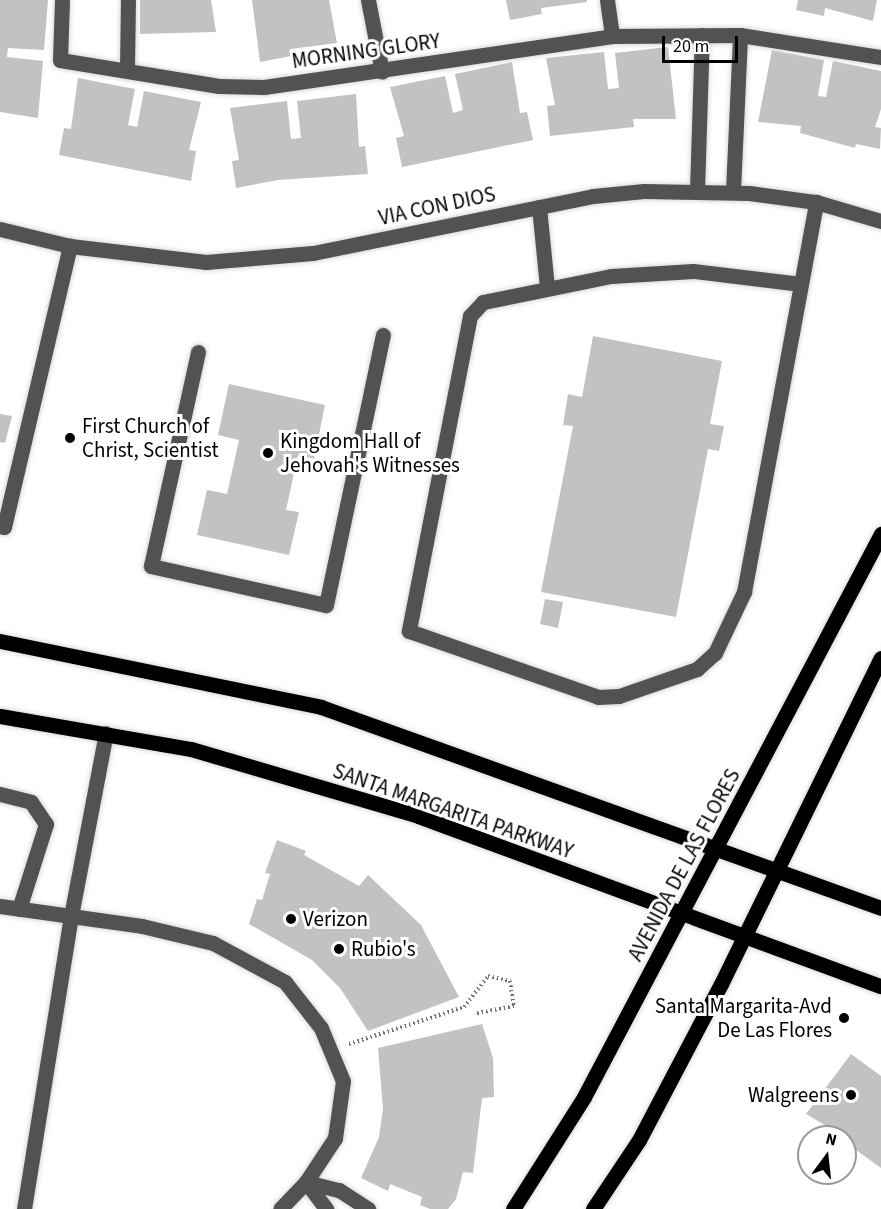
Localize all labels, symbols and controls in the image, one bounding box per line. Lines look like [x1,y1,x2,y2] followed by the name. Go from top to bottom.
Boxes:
[665,24,742,62] scale bar
[290,28,442,74] street label: MORNING GLORY
[673,34,709,59] text: 20 m
[376,181,498,231] street label: VIA CON DIOS
[82,413,219,463] place label: First Church of Christ, Scientist
[280,428,460,478] place label: Kingdom Hall of Jehovah's Witnesses
[63,431,77,445] marker: First Church of Christ, Scientist
[261,446,275,460] marker: Kingdom Hall of Jehovah's Witnesses
[330,758,576,864] street label: SANTA MARGARITA PARKWAY
[623,765,745,965] street label: AVENIDA DE LAS FLORES
[303,906,368,932] place label: Verizon
[284,912,298,926] marker: Verizon
[351,936,416,962] place label: Rubio's
[332,942,346,956] marker: Rubio's
[655,993,832,1043] place label: Santa Margarita-Avd De Las Flores
[837,1011,851,1025] marker: Santa Margarita-Avd De Las Flores
[748,1082,839,1108] place label: Walgreens
[844,1088,858,1102] marker: Walgreens
[797,1125,857,1185] north arrow
[823,1128,839,1152] text: N

